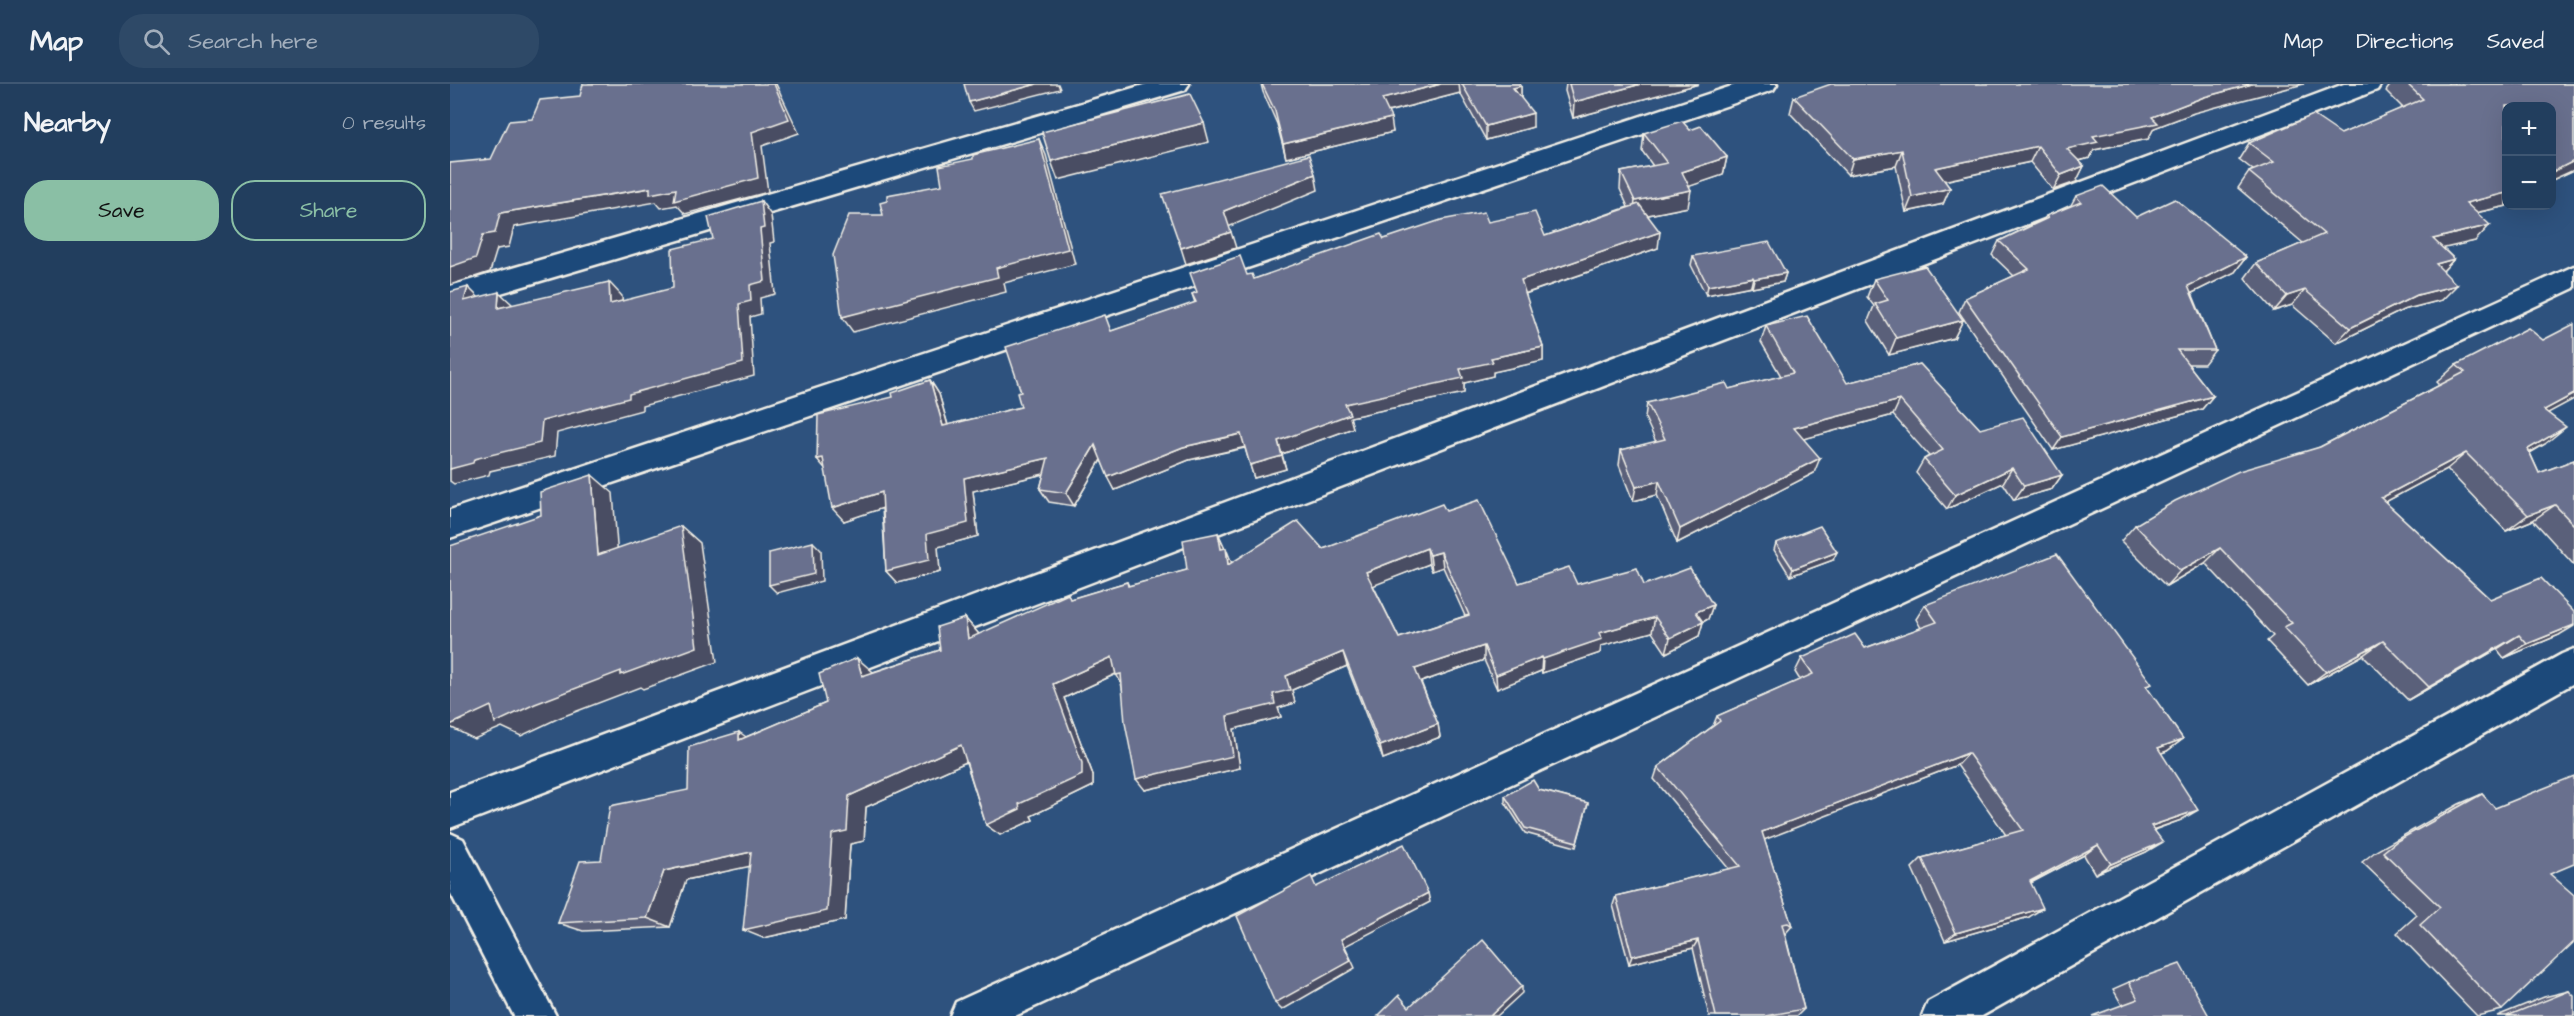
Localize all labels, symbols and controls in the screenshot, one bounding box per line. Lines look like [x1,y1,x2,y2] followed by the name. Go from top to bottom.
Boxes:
[119,14,539,68] search box
[30,22,83,61] text: Map
[140,25,173,58] icon: search
[188,26,318,57] text: Search here
[2283,27,2323,56] text: Map
[2356,27,2454,56] text: Directions
[2487,27,2544,56] text: Saved
[2502,102,2556,210] map controls
[2502,102,2556,156] button: +
[24,105,111,141] text: Nearby
[342,109,426,137] text: 0 results
[2502,156,2556,210] button: −
[24,180,219,241] button: Save
[231,180,426,241] button: Share

